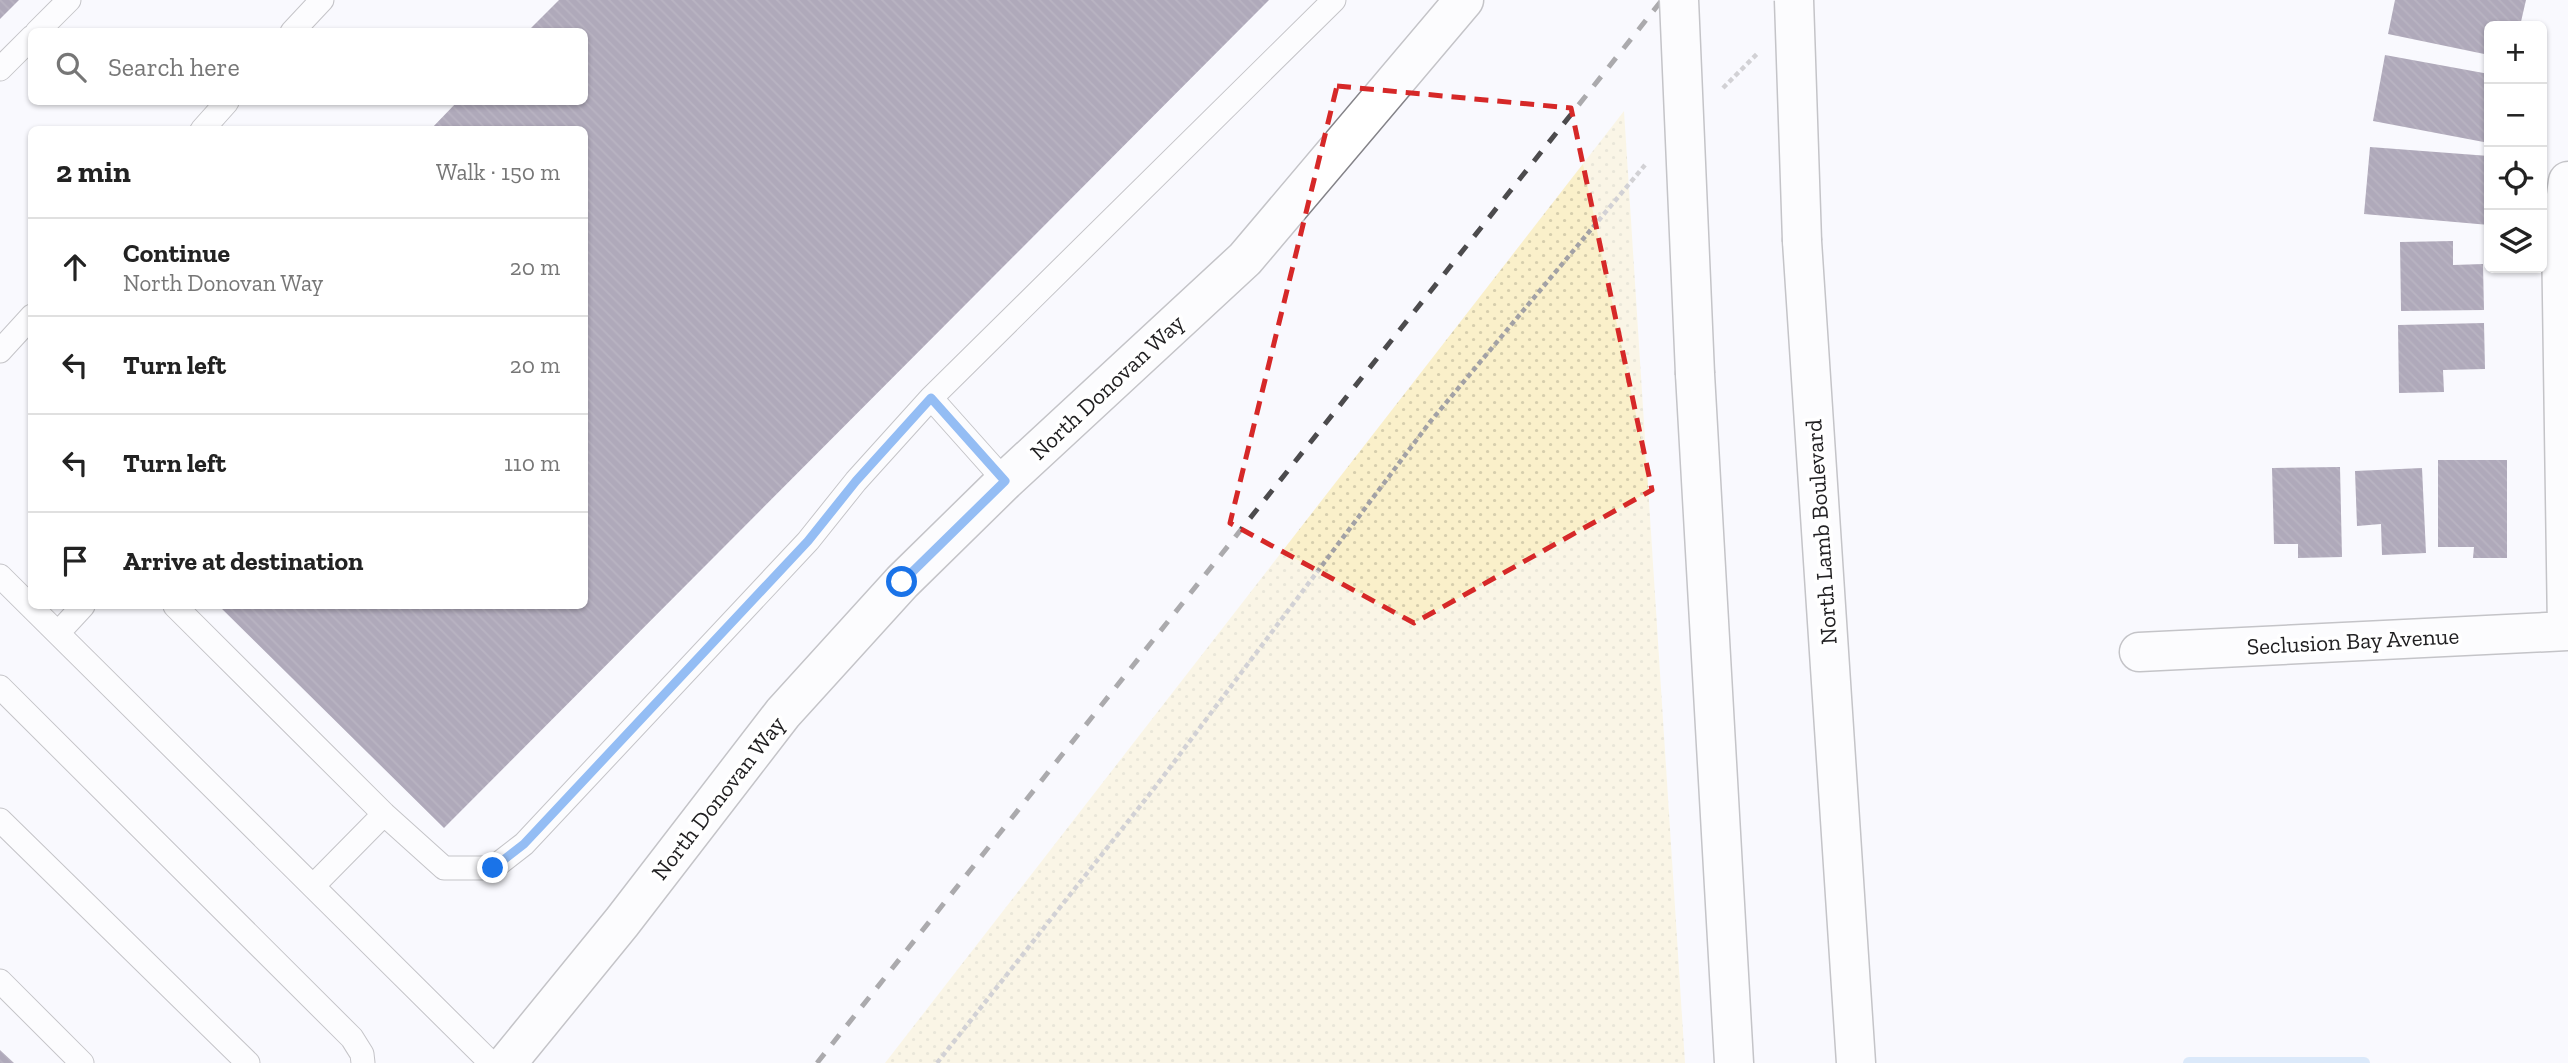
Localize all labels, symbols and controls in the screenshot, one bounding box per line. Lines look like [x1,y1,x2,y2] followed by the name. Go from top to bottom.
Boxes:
[2484,21,2547,273] map controls
[2484,21,2547,84] button: +
[28,28,588,105] search box
[52,48,90,86] icon: search
[108,51,240,83] text: Search here
[2484,84,2547,147] button: −
[2484,147,2547,210] button: locate
[56,154,131,190] text: 2 min
[436,158,560,186] text: Walk · 150 m
[2484,210,2547,273] button: layers
[123,237,230,269] text: Continue
[56,248,94,286] icon: ahead
[510,253,560,281] text: 20 m
[123,269,323,297] text: North Donovan Way
[1024,308,1190,466] street label: North Donovan Way
[56,346,94,384] icon: left
[123,349,226,381] text: Turn left
[510,351,560,379] text: 20 m
[1799,418,1843,645] street label: North Lamb Boulevard
[56,444,94,482] icon: left
[123,447,226,479] text: Turn left
[504,449,560,477] text: 110 m
[56,542,94,580] icon: arrive
[123,545,363,577] text: Arrive at destination
[886,566,917,597] route start
[2246,621,2460,661] street label: Seclusion Bay Avenue
[645,710,791,886] street label: North Donovan Way
[477,852,508,883] route end

